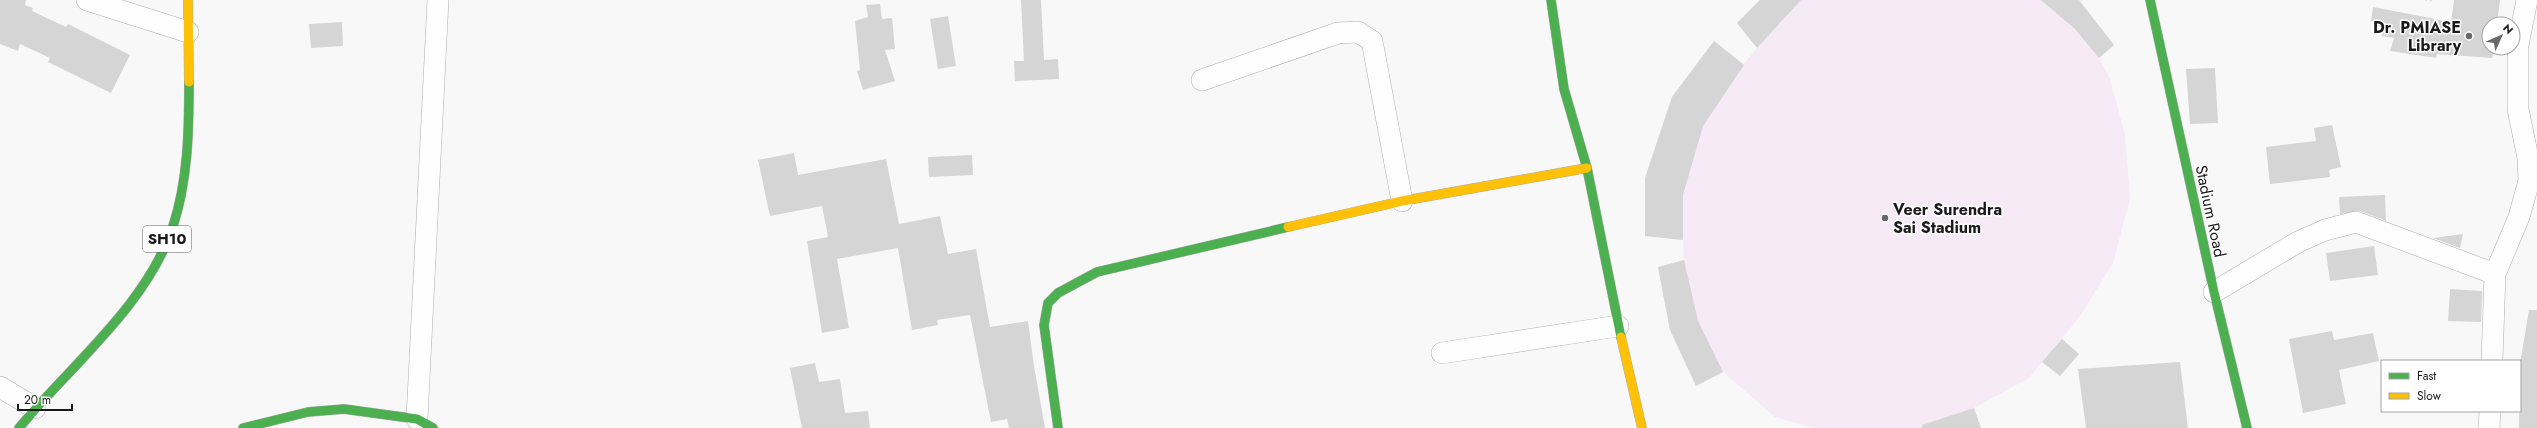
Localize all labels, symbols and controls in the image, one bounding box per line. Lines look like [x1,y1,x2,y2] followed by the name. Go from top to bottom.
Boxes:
[2373,16,2462,57] place label: Dr. PMIASE Library
[2481,16,2521,56] north arrow
[2499,20,2517,38] text: N
[2464,31,2474,41] marker: Dr. PMIASE Library
[2190,163,2232,259] street label: Stadium Road
[1892,198,2002,239] place label: Veer Surendra Sai Stadium
[1880,213,1890,223] marker: Veer Surendra Sai Stadium
[143,226,191,252] road number: SH10
[2381,360,2521,412] legend
[2417,367,2436,385] text: Fast
[18,386,72,412] scale bar
[2417,387,2442,405] text: Slow
[24,391,51,409] text: 20 m

